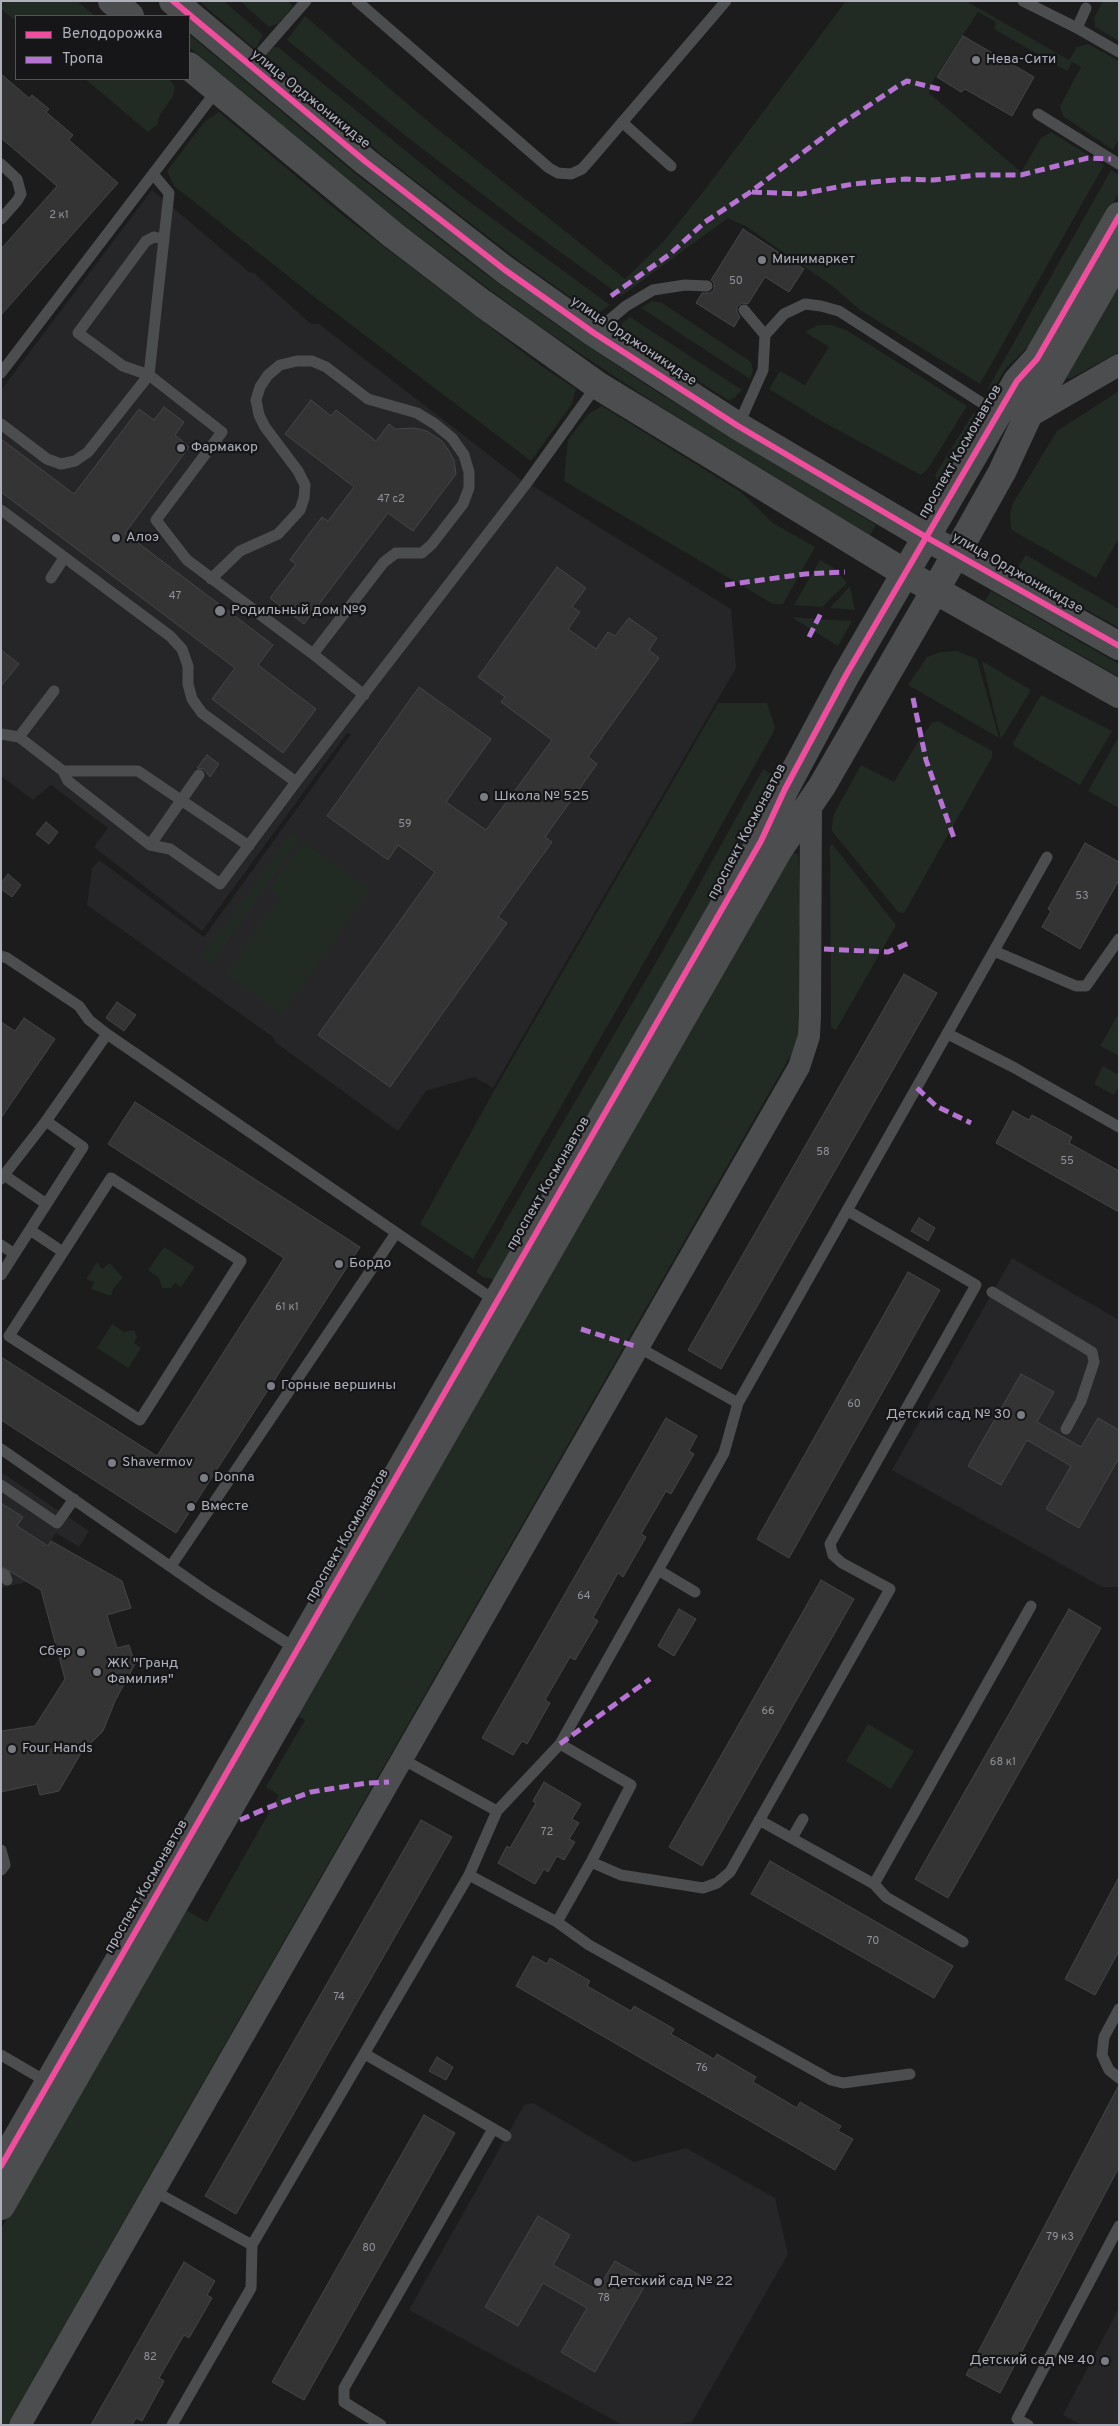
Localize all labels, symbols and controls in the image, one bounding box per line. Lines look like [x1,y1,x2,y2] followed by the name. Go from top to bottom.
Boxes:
[15,15,190,80] legend
[62,25,162,44] text: Велодорожка
[247,47,373,153] street label: улица Орджоникидзе
[62,50,103,69] text: Тропа
[986,52,1056,68] place label: Нева-Сити
[970,54,982,66] marker: Нева-Сити
[49,209,69,223] house number: 2 к1
[772,252,855,268] place label: Минимаркет
[756,254,768,266] marker: Минимаркет
[729,275,743,289] house number: 50
[567,294,699,390] street label: улица Орджоникидзе
[916,382,1006,522] street label: проспект Космонавтов
[191,440,258,456] place label: Фармакор
[175,442,187,454] marker: Фармакор
[377,493,405,507] house number: 47 с2
[126,530,159,546] place label: Алоэ
[949,530,1085,618] street label: улица Орджоникидзе
[110,532,122,544] marker: Алоэ
[169,590,181,604] house number: 47
[231,603,367,619] place label: Родильный дом №9
[213,604,227,618] marker: Родильный дом №9
[705,761,791,903] street label: проспект Космонавтов
[494,789,589,805] place label: Школа № 525
[478,791,490,803] marker: Школа № 525
[398,818,412,832] house number: 59
[1075,890,1089,904] house number: 53
[504,1114,594,1254] street label: проспект Космонавтов
[816,1146,830,1160] house number: 58
[1060,1155,1074,1169] house number: 55
[349,1256,391,1272] place label: Бордо
[333,1258,345,1270] marker: Бордо
[275,1301,299,1315] house number: 61 к1
[281,1378,396,1394] place label: Горные вершины
[265,1380,277,1392] marker: Горные вершины
[847,1398,861,1412] house number: 60
[886,1407,1011,1423] place label: Детский сад № 30
[1015,1409,1027,1421] marker: Детский сад № 30
[122,1455,193,1471] place label: Shavermov
[106,1457,118,1469] marker: Shavermov
[303,1466,393,1606] street label: проспект Космонавтов
[214,1470,255,1486] place label: Donna
[198,1472,210,1484] marker: Donna
[201,1499,248,1515] place label: Вместе
[185,1501,197,1513] marker: Вместе
[577,1590,591,1604] house number: 64
[39,1644,71,1660] place label: Сбер
[75,1646,87,1658] marker: Сбер
[107,1656,178,1688] place label: ЖК "Гранд Фамилия"
[91,1666,103,1678] marker: ЖК "Гранд Фамилия"
[761,1705,775,1719] house number: 66
[22,1741,93,1757] place label: Four Hands
[6,1743,18,1755] marker: Four Hands
[990,1756,1016,1770] house number: 68 к1
[102,1817,192,1957] street label: проспект Космонавтов
[541,1826,553,1840] house number: 72
[867,1935,879,1949] house number: 70
[333,1991,345,2005] house number: 74
[696,2062,708,2076] house number: 76
[1046,2231,1074,2245] house number: 79 к3
[362,2242,376,2256] house number: 80
[608,2274,733,2290] place label: Детский сад № 22
[592,2276,604,2288] marker: Детский сад № 22
[598,2292,610,2306] house number: 78
[143,2351,157,2365] house number: 82
[970,2353,1095,2369] place label: Детский сад № 40
[1099,2355,1111,2367] marker: Детский сад № 40

